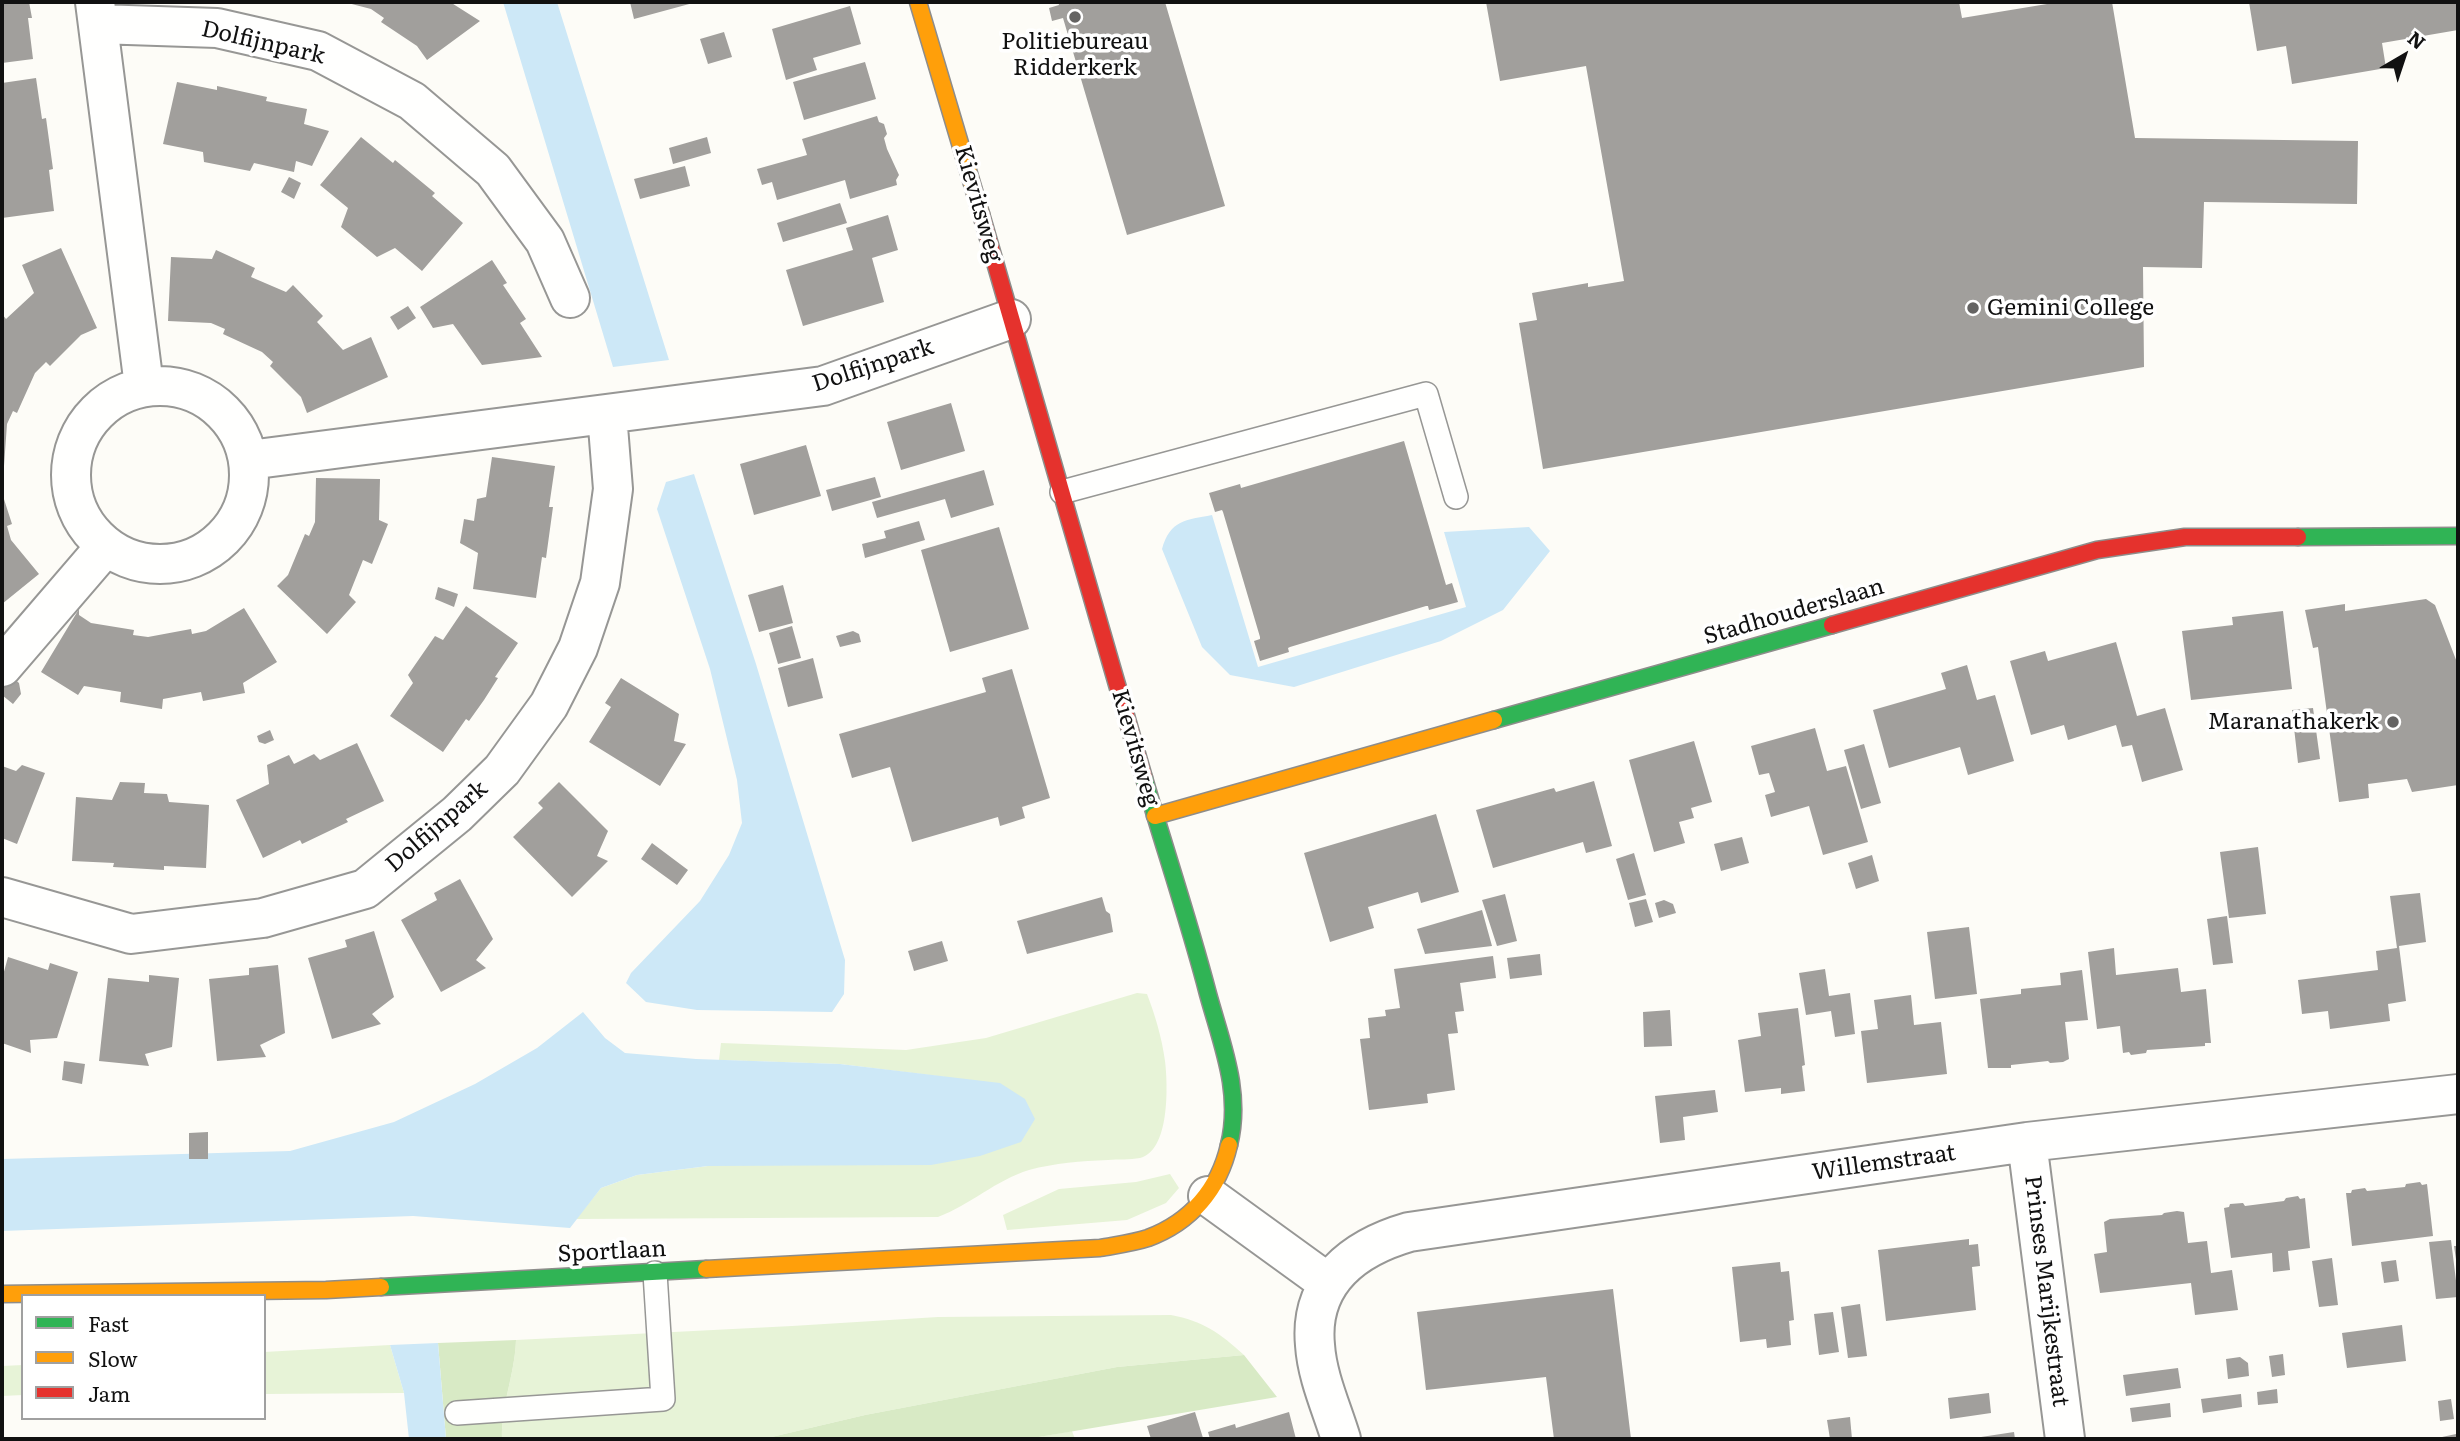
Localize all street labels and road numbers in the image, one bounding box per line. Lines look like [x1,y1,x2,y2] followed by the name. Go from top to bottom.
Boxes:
[199,15,327,71] street label: Dolfijnpark
[948,142,1008,266] street label: Kievitsweg
[809,333,937,399] street label: Dolfijnpark
[1701,573,1887,651] street label: Stadhouderslaan
[1105,686,1165,810] street label: Kievitsweg
[380,775,494,879] street label: Dolfijnpark
[1811,1139,1957,1187] street label: Willemstraat
[2018,1174,2074,1408] street label: Prinses Marijkestraat
[557,1235,667,1269] street label: Sportlaan

